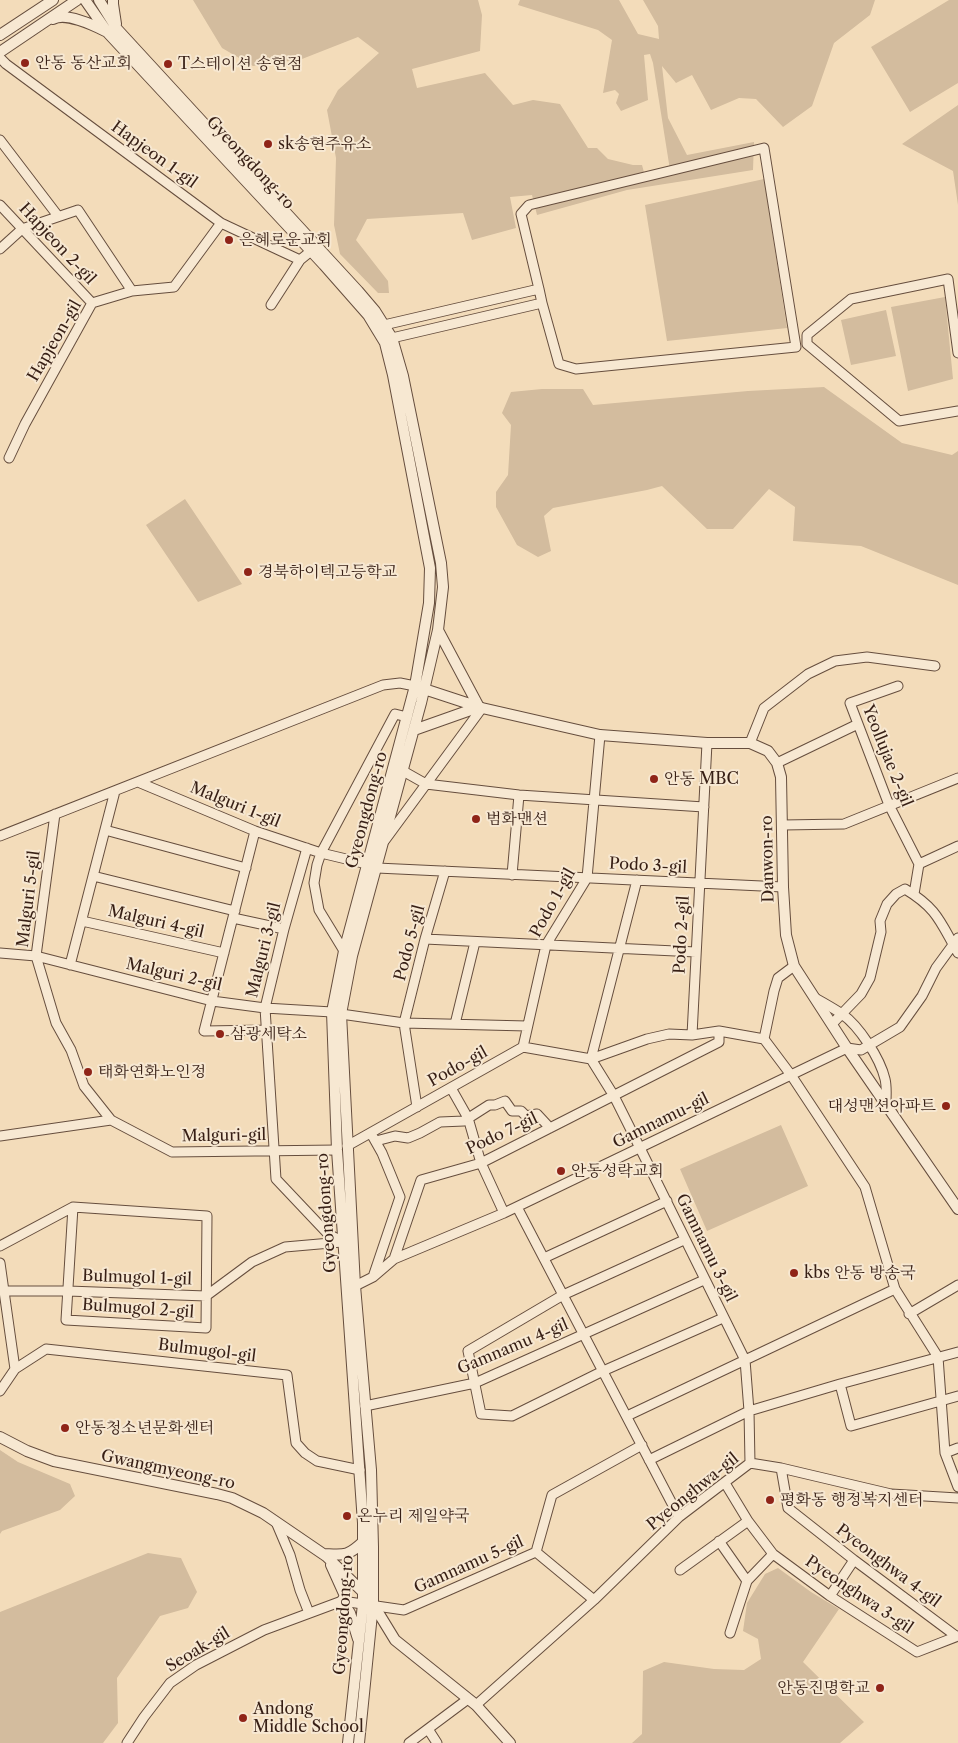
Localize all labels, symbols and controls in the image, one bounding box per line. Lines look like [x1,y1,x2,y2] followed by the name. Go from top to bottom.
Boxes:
[35,53,132,73] place label: 안동 동산교회
[178,54,302,74] place label: T스테이션 송현점
[19,57,31,69] marker: 안동 동산교회
[162,58,174,70] marker: T스테이션 송현점
[202,113,298,213] street label: Gyeongdong-ro
[107,117,201,193] street label: Hapjeon 1-gil
[278,134,371,154] place label: sk송현주유소
[262,138,274,150] marker: sk송현주유소
[14,199,100,289] street label: Hapjeon 2-gil
[239,230,332,250] place label: 은혜로운교회
[223,234,235,246] marker: 은혜로운교회
[24,297,86,385] street label: Hapjeon-gil
[258,562,397,582] place label: 경북하이텍고등학교
[242,566,254,578] marker: 경북하이텍고등학교
[858,702,916,810] street label: Yeollujae 2-gil
[342,750,392,870] street label: Gyeongdong-ro
[664,769,739,789] place label: 안동 MBC
[648,773,660,785] marker: 안동 MBC
[187,778,283,832] street label: Malguri 1-gil
[486,809,548,829] place label: 범화맨션
[470,813,482,825] marker: 범화맨션
[758,815,778,903] street label: Danwon-ro
[14,849,44,949] street label: Malguri 5-gil
[609,854,687,878] street label: Podo 3-gil
[526,865,580,941] street label: Podo 1-gil
[670,895,694,975] street label: Podo 2-gil
[243,900,285,1000] street label: Malguri 3-gil
[106,902,206,942] street label: Malguri 4-gil
[391,903,429,983] street label: Podo 5-gil
[124,955,224,995] street label: Malguri 2-gil
[230,1024,307,1044] place label: 삼광세탁소
[214,1028,226,1040] marker: 삼광세탁소
[425,1043,491,1091] street label: Podo-gil
[98,1062,206,1082] place label: 태화연화노인정
[82,1066,94,1078] marker: 태화연화노인정
[610,1089,712,1153] street label: Gamnamu-gil
[828,1096,936,1116] place label: 대성맨션아파트
[940,1100,952,1112] marker: 대성맨션아파트
[463,1109,541,1159] street label: Podo 7-gil
[182,1126,266,1146] street label: Malguri-gil
[313,1152,341,1274] street label: Gyeongdong-ro
[571,1161,664,1181] place label: 안동성락교회
[555,1165,567,1177] marker: 안동성락교회
[672,1191,740,1305] street label: Gamnamu 3-gil
[804,1263,916,1283] place label: kbs 안동 방송국
[82,1266,192,1290] street label: Bulmugol 1-gil
[788,1267,800,1279] marker: kbs 안동 방송국
[81,1296,195,1322] street label: Bulmugol 2-gil
[455,1315,571,1379] street label: Gamnamu 4-gil
[157,1335,257,1367] street label: Bulmugol-gil
[75,1418,214,1438] place label: 안동청소년문화센터
[59,1422,71,1434] marker: 안동청소년문화센터
[99,1446,237,1494] street label: Gwangmyeong-ro
[643,1449,743,1535] street label: Pyeonghwa-gil
[780,1490,923,1510] place label: 평화동 행정복지센터
[764,1494,776,1506] marker: 평화동 행정복지센터
[357,1506,469,1526] place label: 온누리 제일약국
[341,1510,353,1522] marker: 온누리 제일약국
[832,1520,944,1612] street label: Pyeonghwa 4-gil
[411,1532,527,1598] street label: Gamnamu 5-gil
[802,1552,916,1638] street label: Pyeonghwa 3-gil
[330,1554,358,1676] street label: Gyeongdong-ro
[163,1624,233,1676] street label: Seoak-gil
[777,1678,870,1698] place label: 안동진명학교
[874,1682,886,1694] marker: 안동진명학교
[253,1699,364,1737] place label: Andong Middle School
[237,1712,249,1724] marker: Andong Middle School

